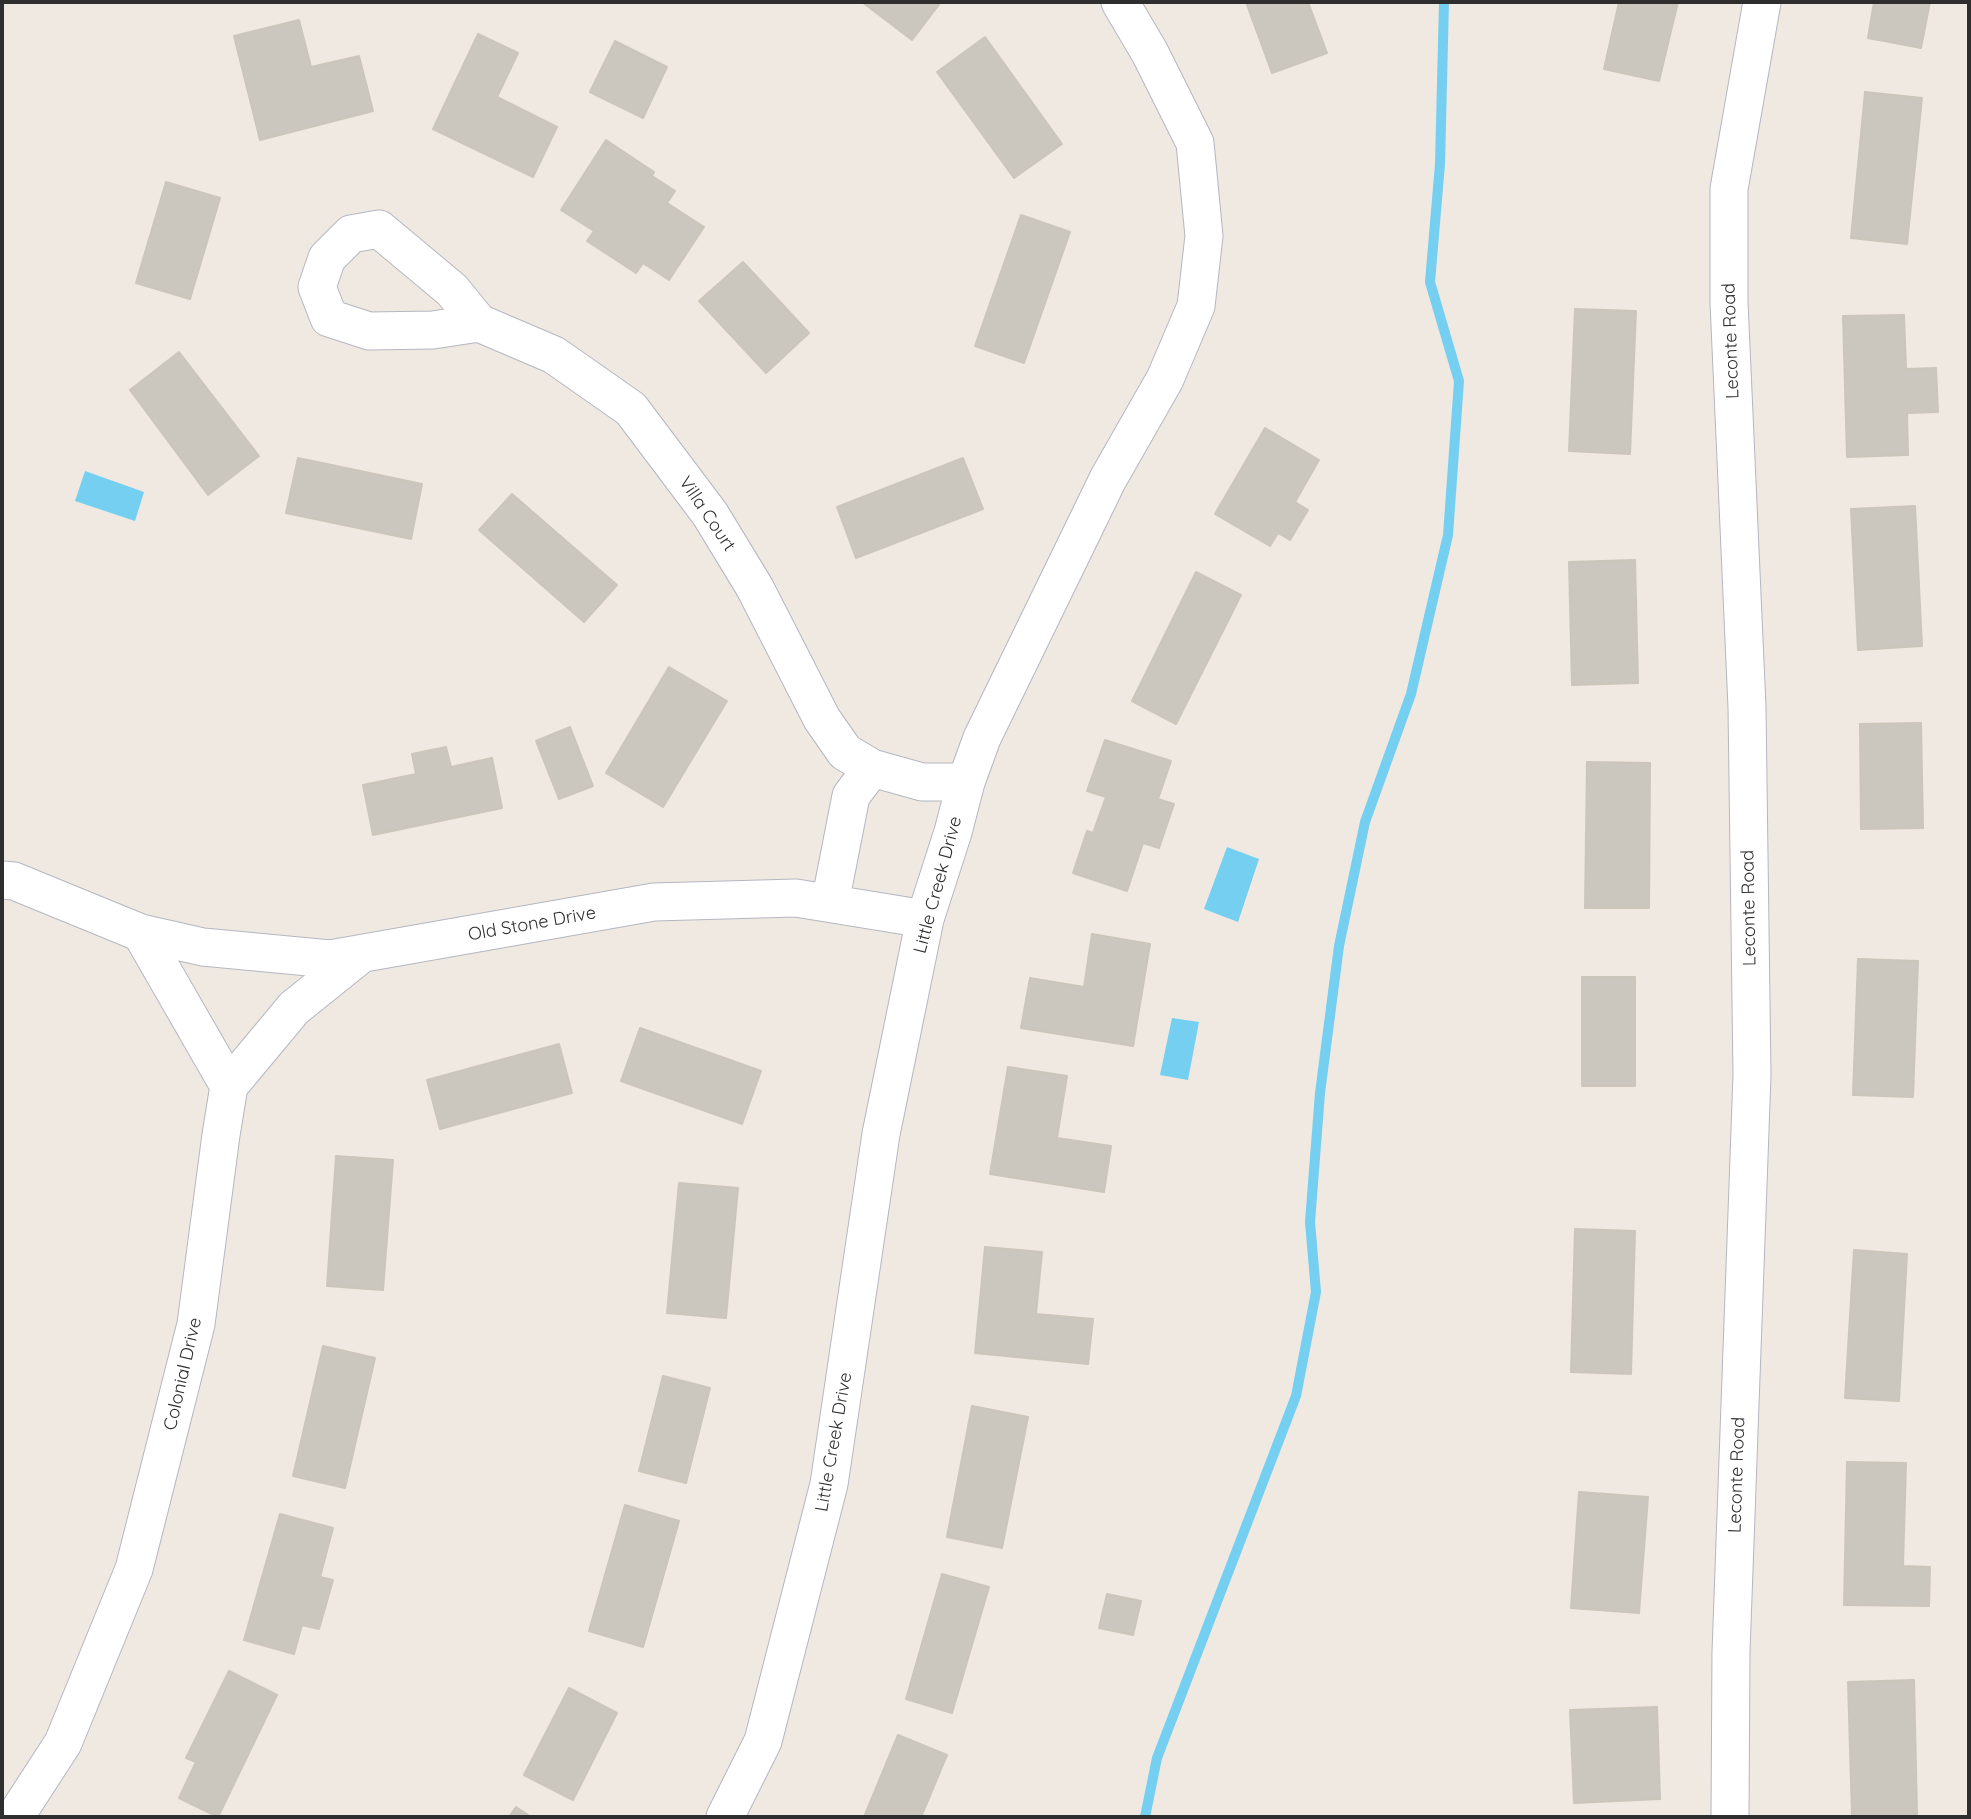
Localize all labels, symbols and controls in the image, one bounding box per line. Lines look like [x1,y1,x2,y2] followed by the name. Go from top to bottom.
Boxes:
[1718,283,1744,399] street label: Leconte Road
[674,472,740,556] street label: Villa Court
[909,814,967,956] street label: Little Creek Drive
[1737,850,1761,966] street label: Leconte Road
[466,902,598,946] street label: Old Stone Drive
[160,1316,206,1432] street label: Colonial Drive
[811,1371,857,1513] street label: Little Creek Drive
[1724,1417,1750,1533] street label: Leconte Road

